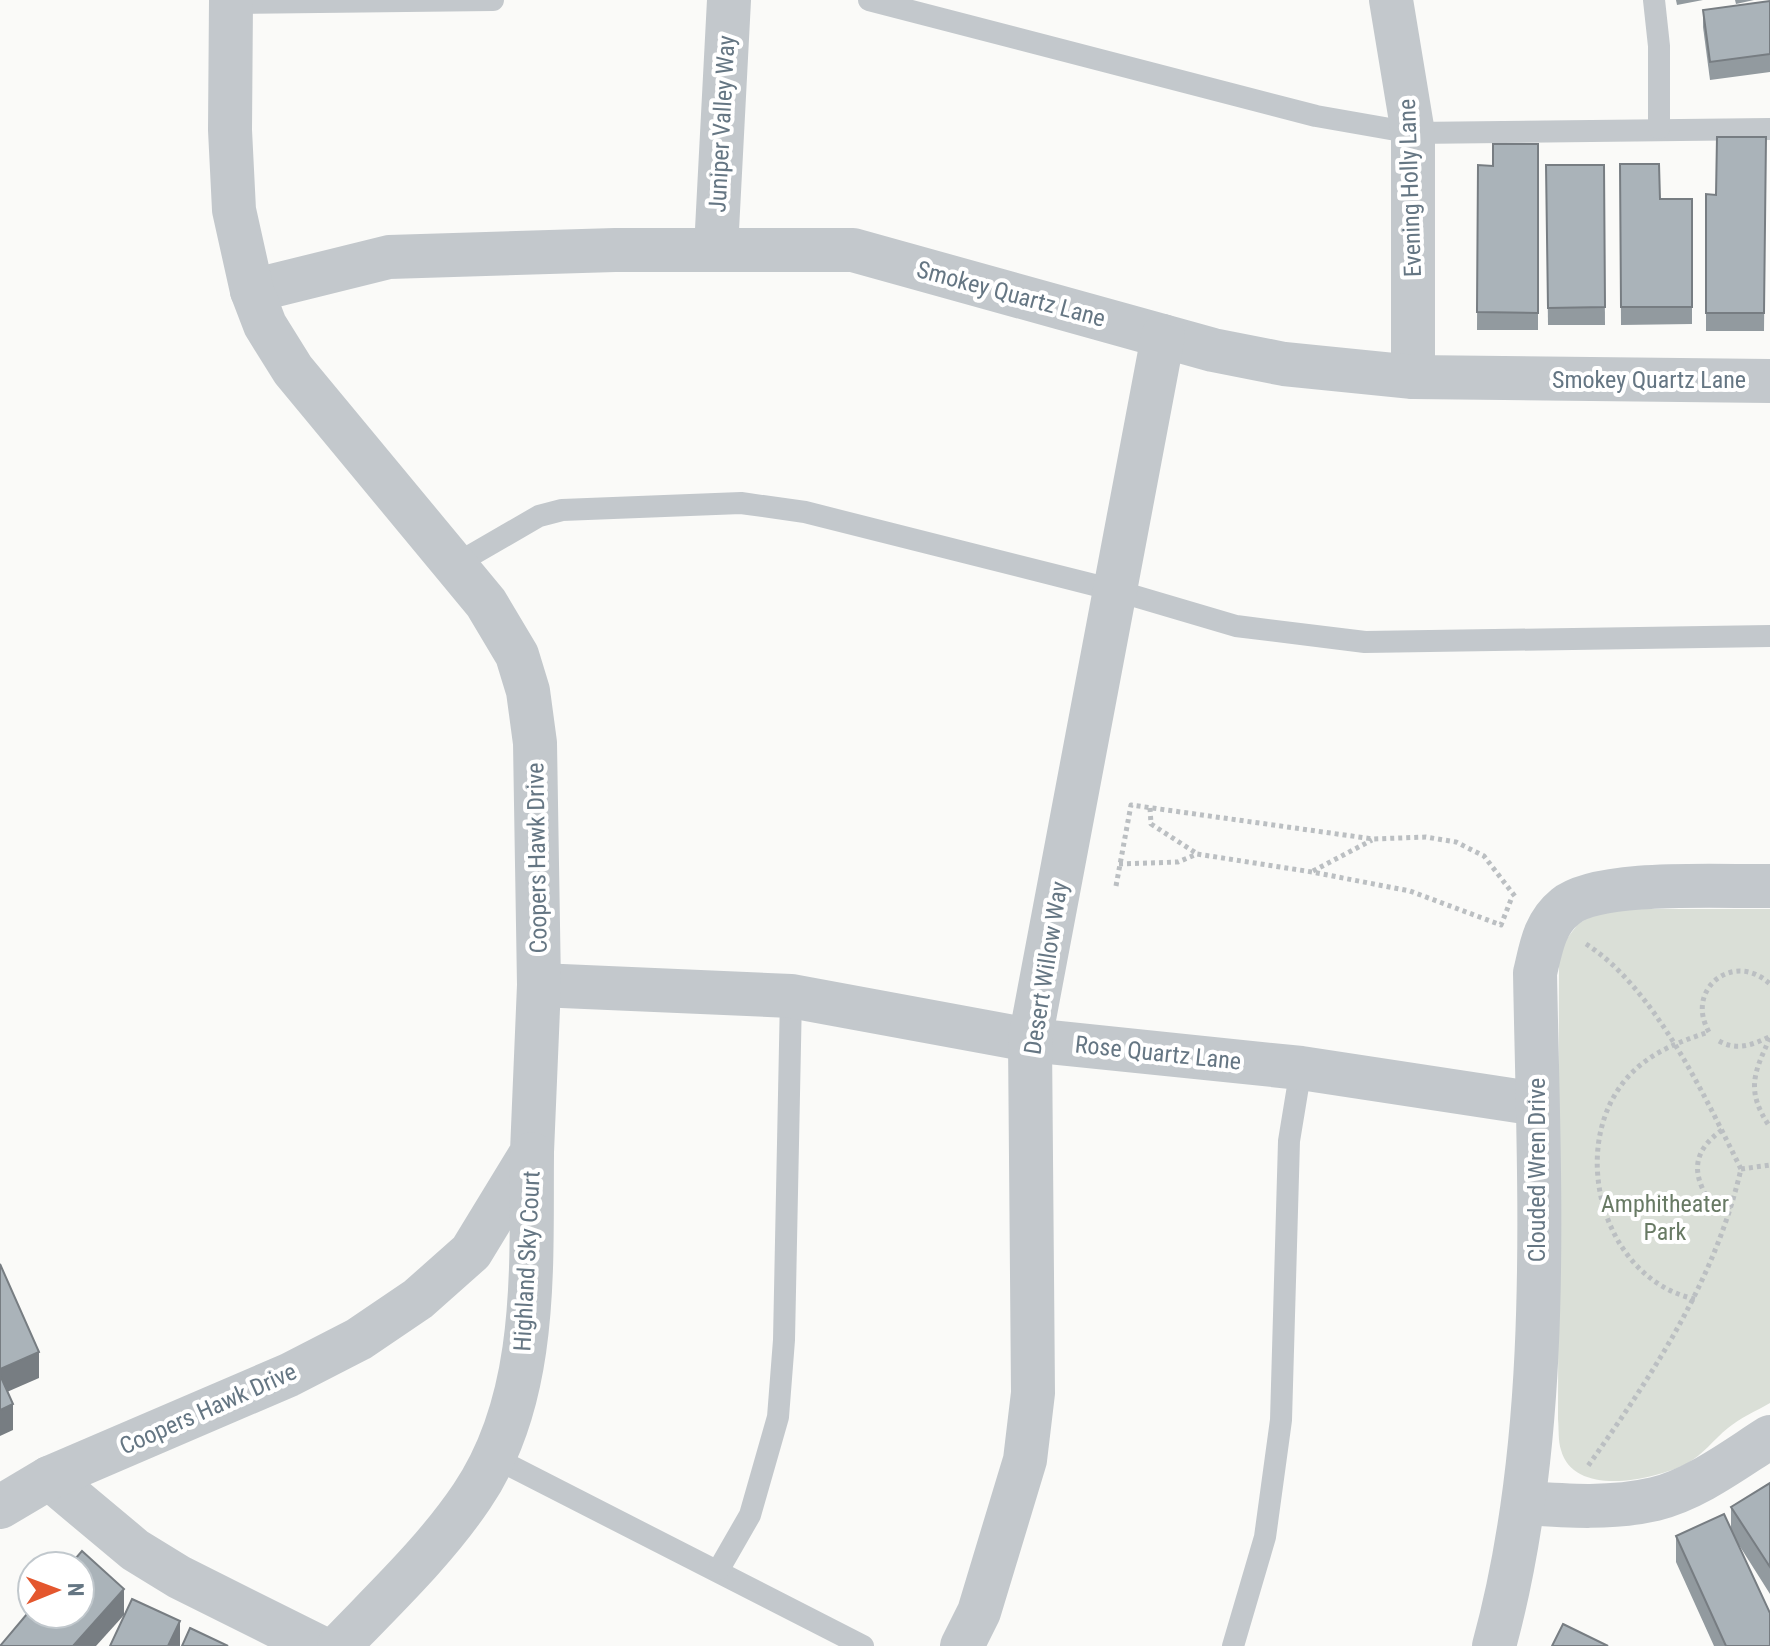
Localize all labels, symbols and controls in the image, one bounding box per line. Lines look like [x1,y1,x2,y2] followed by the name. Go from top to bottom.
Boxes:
[703,35,741,213] street label: Juniper Valley Way
[1393,98,1427,278] street label: Evening Holly Lane
[914,255,1108,333] street label: Smokey Quartz Lane
[1552,366,1746,394] street label: Smokey Quartz Lane
[521,762,553,954] street label: Coopers Hawk Drive
[1018,879,1074,1057] street label: Desert Willow Way
[1074,1030,1242,1076] street label: Rose Quartz Lane
[1523,1078,1551,1262] street label: Clouded Wren Drive
[508,1170,546,1352] street label: Highland Sky Court
[1601,1190,1729,1246] park label: Amphitheater Park
[115,1357,301,1461] street label: Coopers Hawk Drive
[16,1550,96,1630] north arrow
[63,1583,88,1597] text: N

